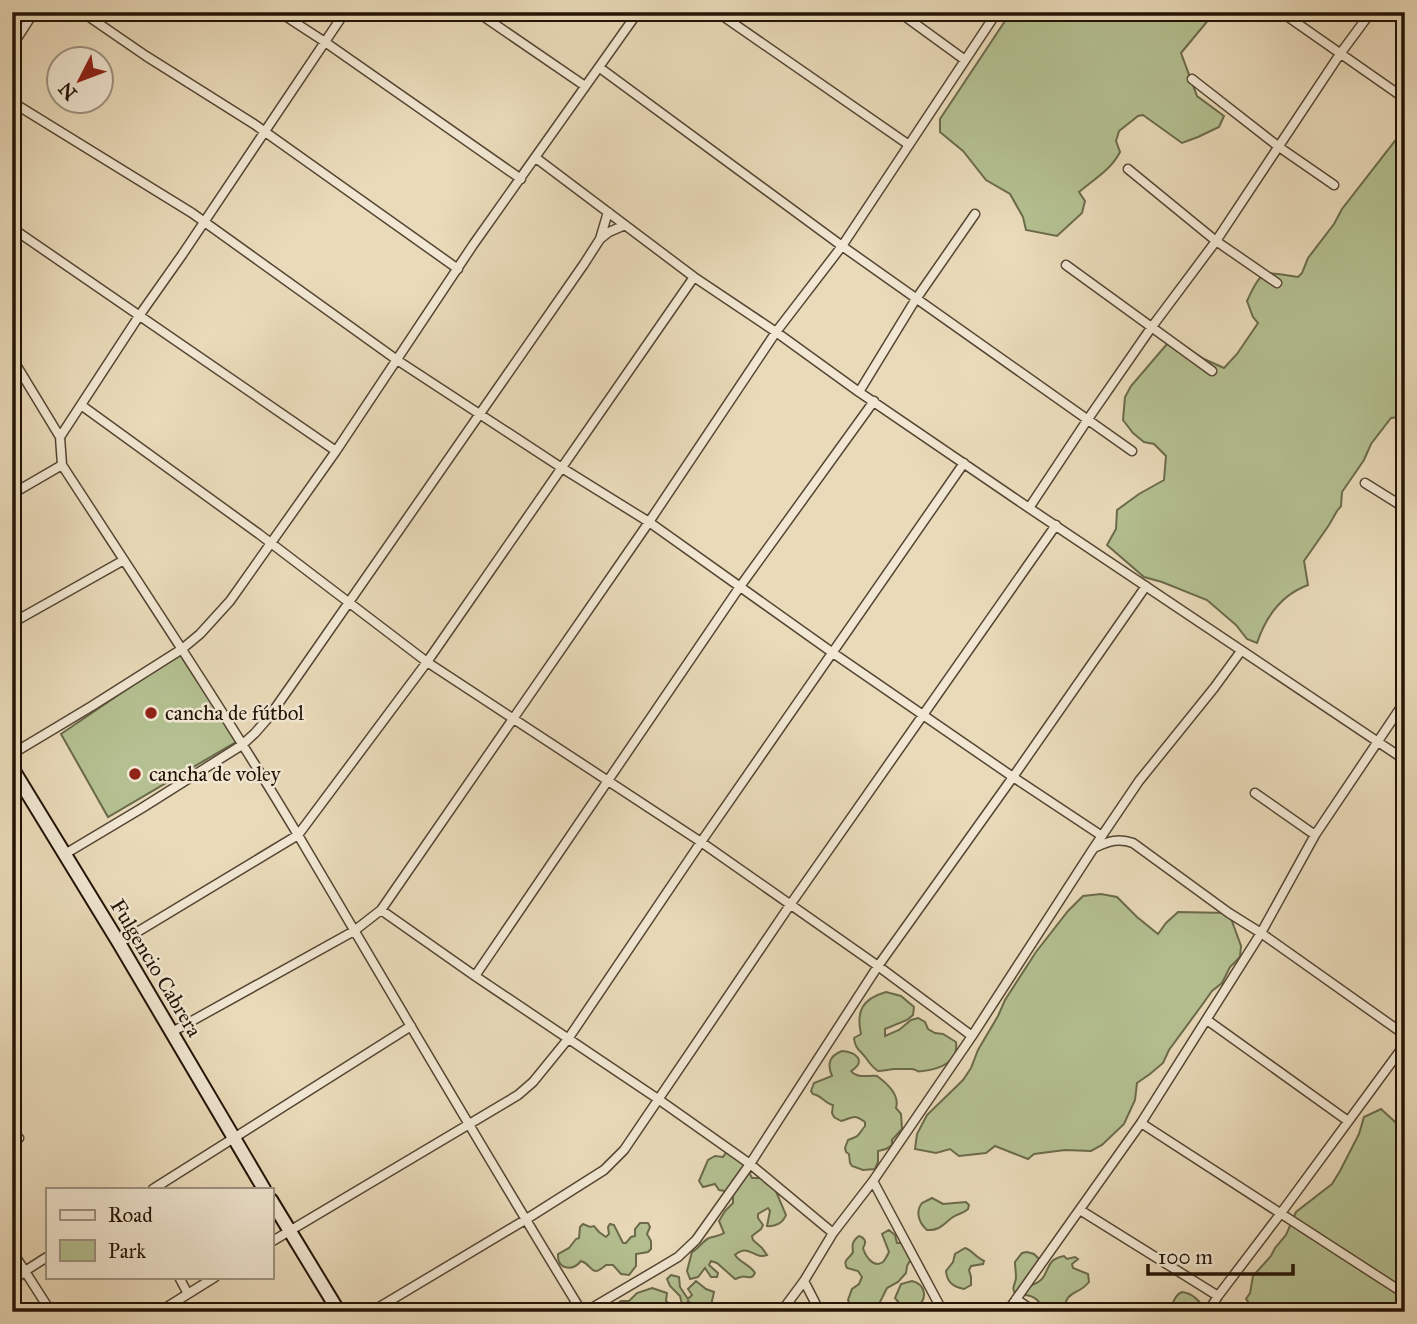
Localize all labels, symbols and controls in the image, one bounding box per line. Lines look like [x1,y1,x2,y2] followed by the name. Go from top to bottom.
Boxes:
[46,46,116,116] north arrow
[54,77,82,105] text: N
[165,700,304,726] place label: cancha de fútbol
[143,705,159,721] marker: cancha de fútbol
[149,761,282,787] place label: cancha de voley
[127,766,143,782] marker: cancha de voley
[105,894,208,1042] street label: Fulgencio Cabrera
[46,1188,273,1278] legend
[108,1202,153,1228] text: Road
[1148,1233,1293,1277] scale bar
[108,1238,146,1264] text: Park
[1158,1244,1213,1270] text: 100 m

